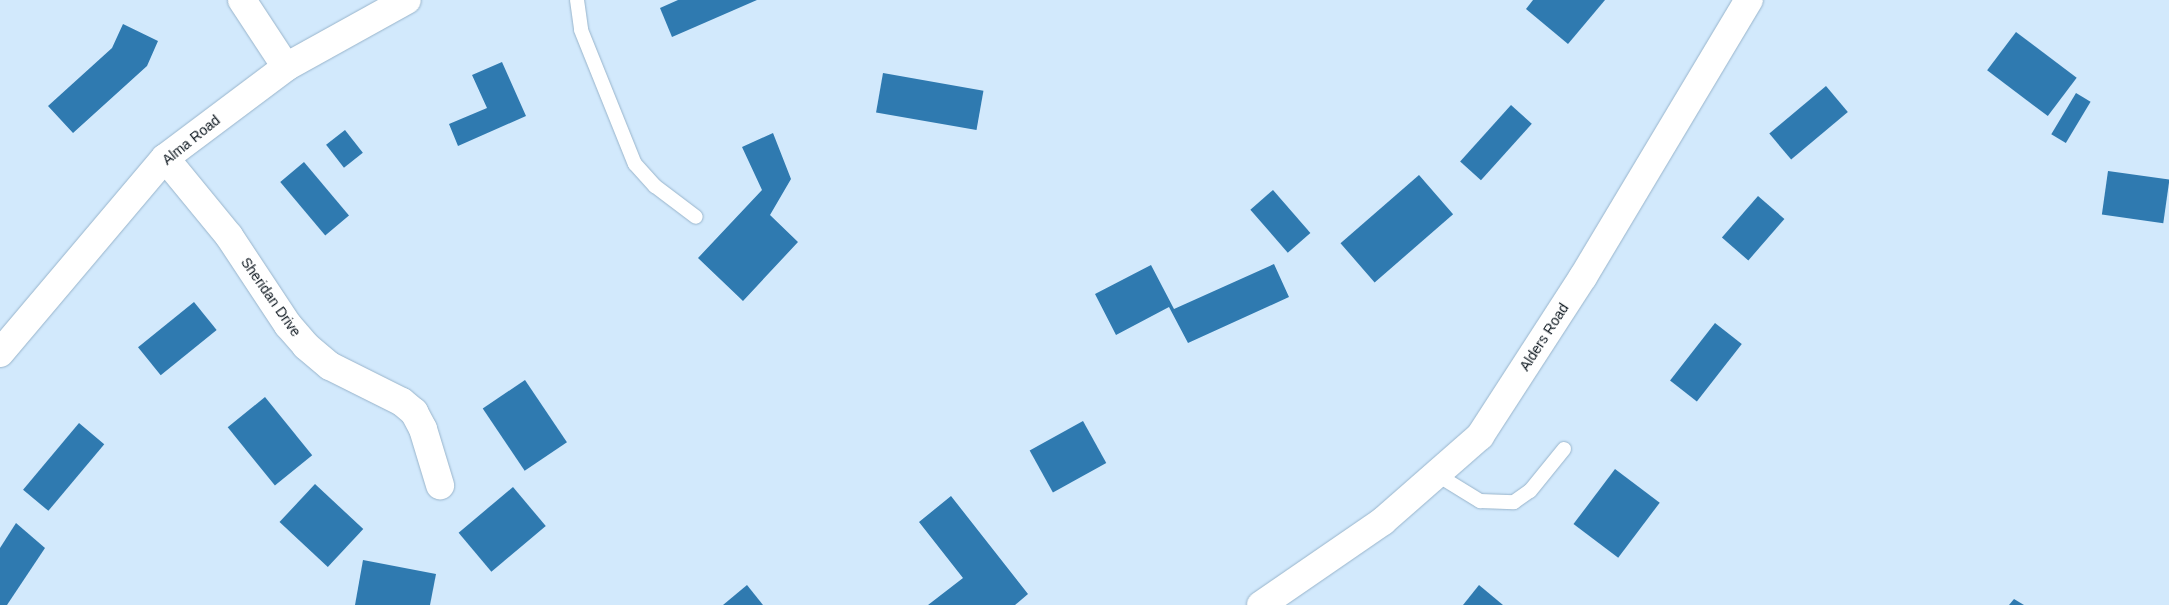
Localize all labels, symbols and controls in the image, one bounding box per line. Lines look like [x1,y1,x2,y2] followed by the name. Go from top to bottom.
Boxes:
[159,112,223,168] street label: Alma Road
[238,254,304,340] street label: Sheridan Drive
[1516,300,1572,374] street label: Alders Road

